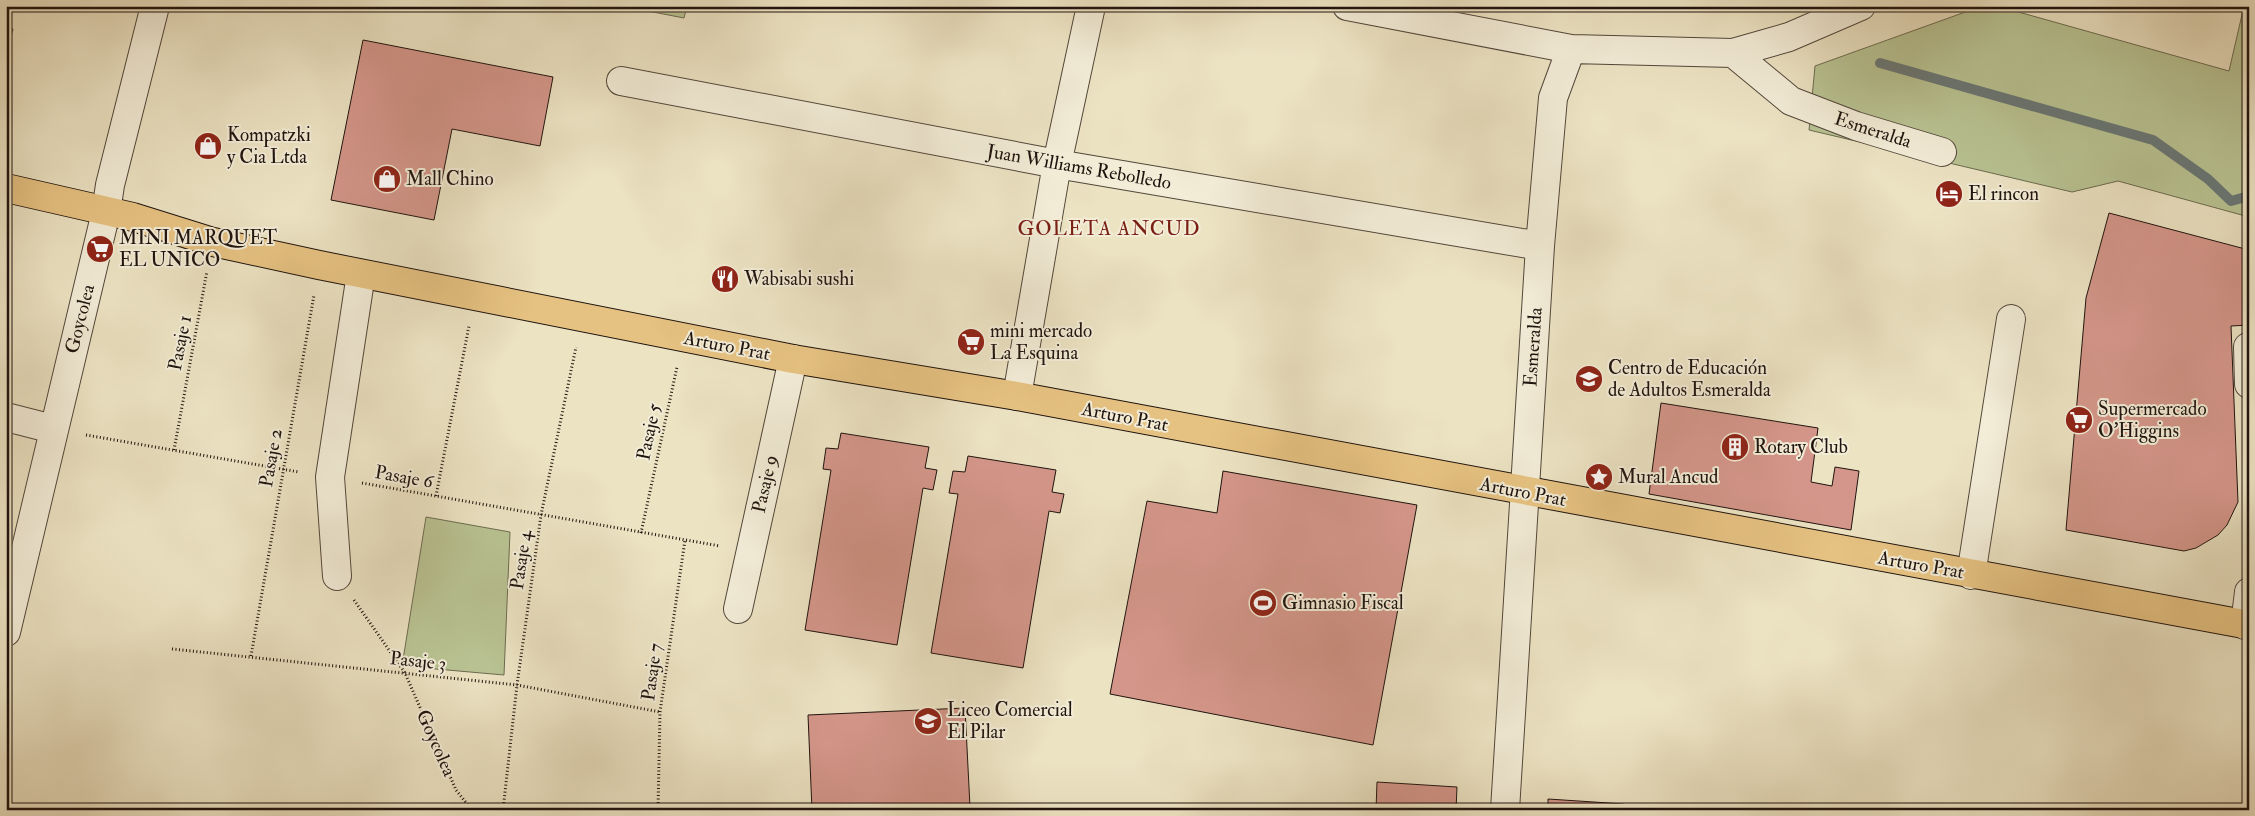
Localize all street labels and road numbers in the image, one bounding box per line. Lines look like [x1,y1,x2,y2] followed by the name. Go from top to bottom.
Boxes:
[1831,106,1915,154] street label: Esmeralda
[984,139,1173,195] street label: Juan Williams Rebolledo
[60,282,100,356] street label: Goycolea
[1518,306,1548,388] street label: Esmeralda
[163,313,197,373] street label: Pasaje 1
[681,326,772,366] street label: Arturo Prat
[1079,397,1170,437] street label: Arturo Prat
[631,401,667,463] street label: Pasaje 5
[254,427,288,489] street label: Pasaje 2
[747,453,783,515] street label: Pasaje 9
[373,460,436,494] street label: Pasaje 6
[1477,472,1568,512] street label: Arturo Prat
[505,528,537,591] street label: Pasaje 4
[1875,545,1966,584] street label: Arturo Prat
[636,641,668,702] street label: Pasaje 7
[389,646,447,676] street label: Pasaje 3
[411,706,461,780] street label: Goycolea

